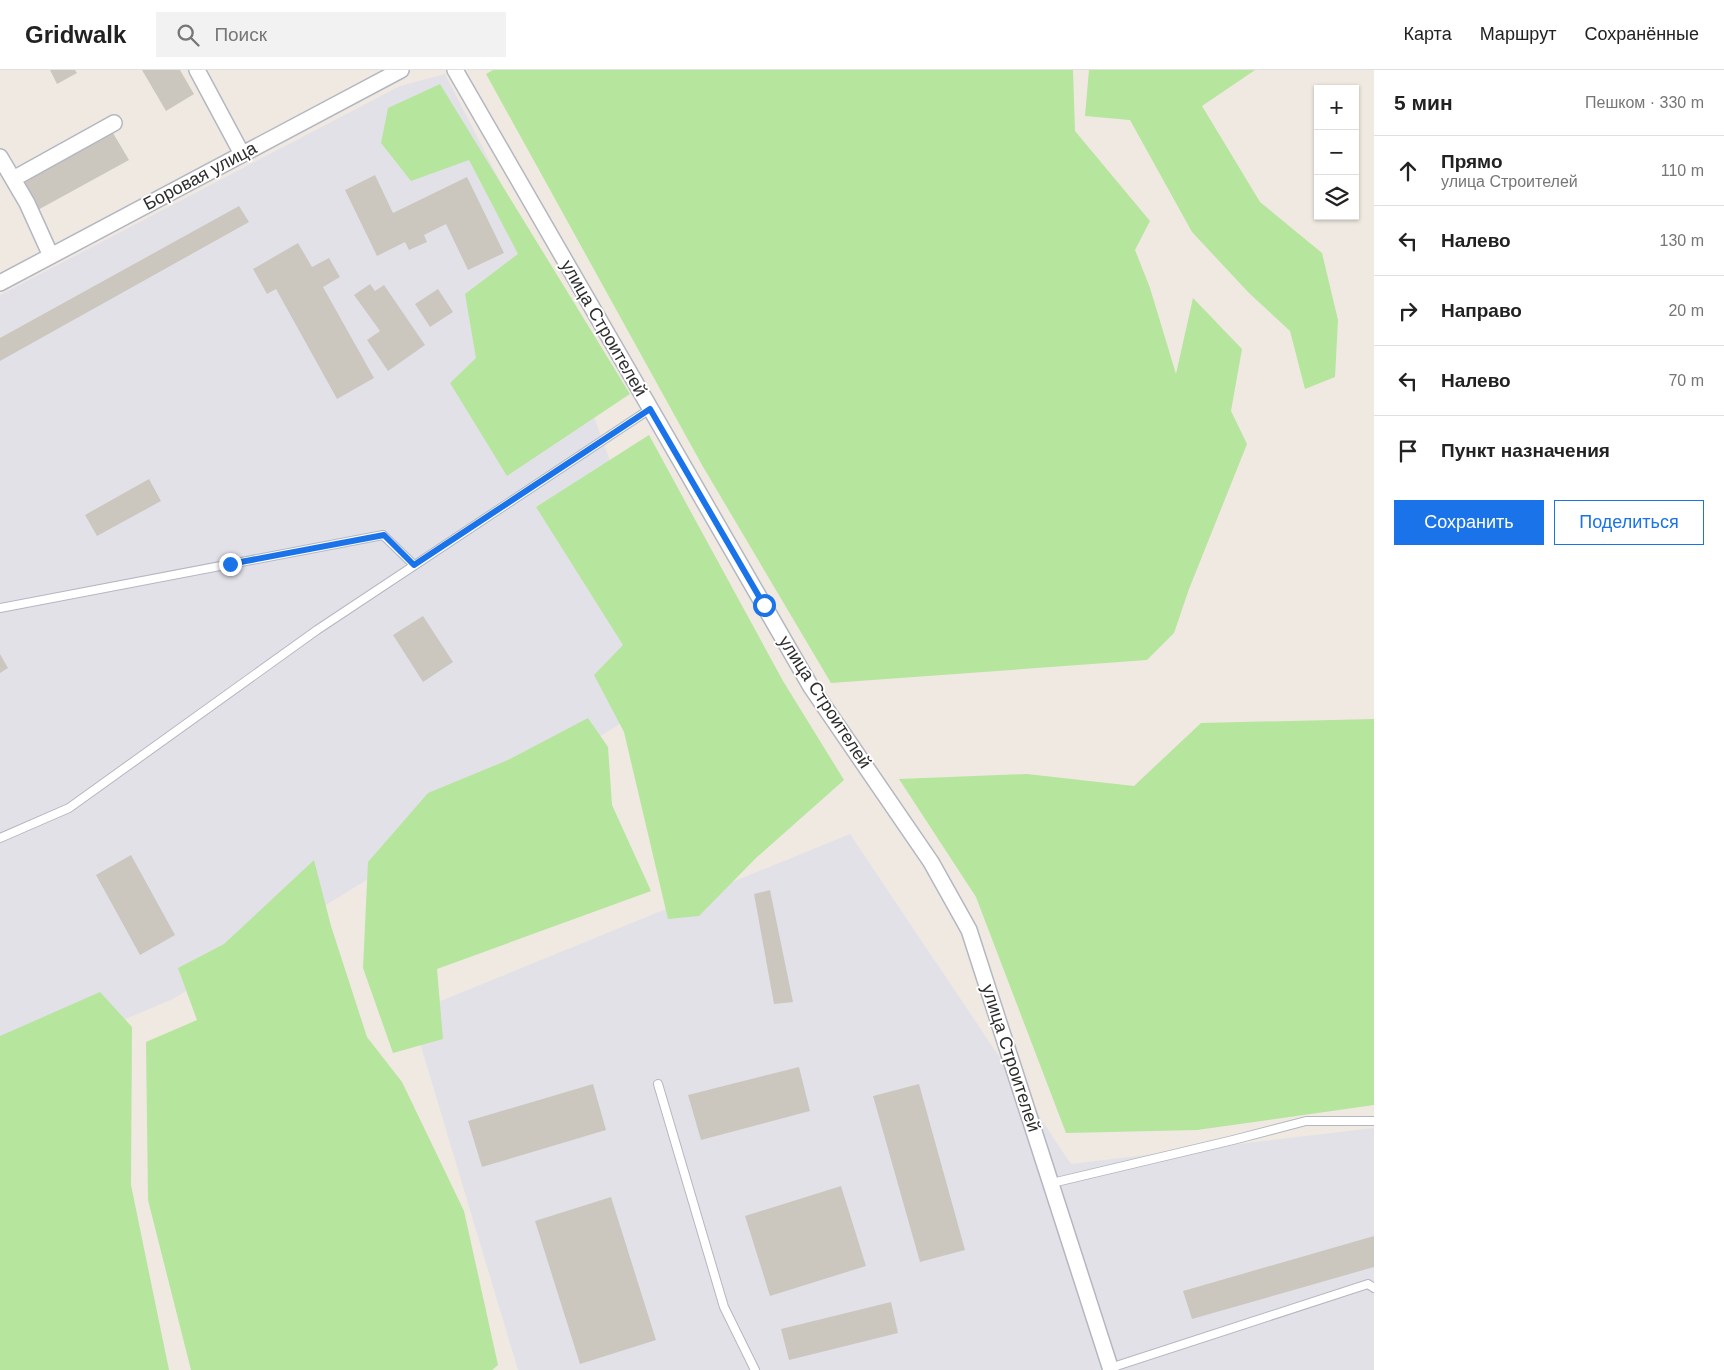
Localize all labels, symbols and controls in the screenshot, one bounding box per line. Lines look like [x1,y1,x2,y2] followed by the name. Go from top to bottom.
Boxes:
[156,12,506,57] search box
[25,21,126,48] text: Gridwalk
[174,21,202,49] icon: search
[214,24,267,45] text: Поиск
[1404,24,1452,44] text: Карта
[1480,24,1556,44] text: Маршрут
[1584,24,1699,44] text: Сохранённые
[1314,85,1359,220] map controls
[1314,85,1359,130] button: +
[1394,91,1453,114] text: 5 мин
[1585,94,1704,111] text: Пешком · 330 m
[1314,130,1359,175] button: −
[140,137,261,214] street label: Боровая улица
[1441,151,1503,172] text: Прямо
[1394,157,1422,185] icon: ahead
[1661,162,1704,179] text: 110 m
[1441,173,1578,190] text: улица Строителей
[1314,175,1359,220] button: layers
[1394,227,1422,255] icon: left
[1441,230,1511,251] text: Налево
[1660,232,1704,249] text: 130 m
[557,256,651,400] street label: улица Строителей
[1394,297,1422,325] icon: right
[1441,300,1522,321] text: Направо
[1668,302,1704,319] text: 20 m
[1394,367,1422,395] icon: left
[1441,370,1511,391] text: Налево
[1668,372,1704,389] text: 70 m
[1394,437,1422,465] icon: arrive
[1441,440,1610,461] text: Пункт назначения
[1394,500,1544,545] button: Сохранить
[1554,500,1704,545] button: Поделиться
[219,553,242,576] route end
[753,594,776,617] route start
[775,632,875,772] street label: улица Строителей
[978,982,1044,1134] street label: улица Строителей

